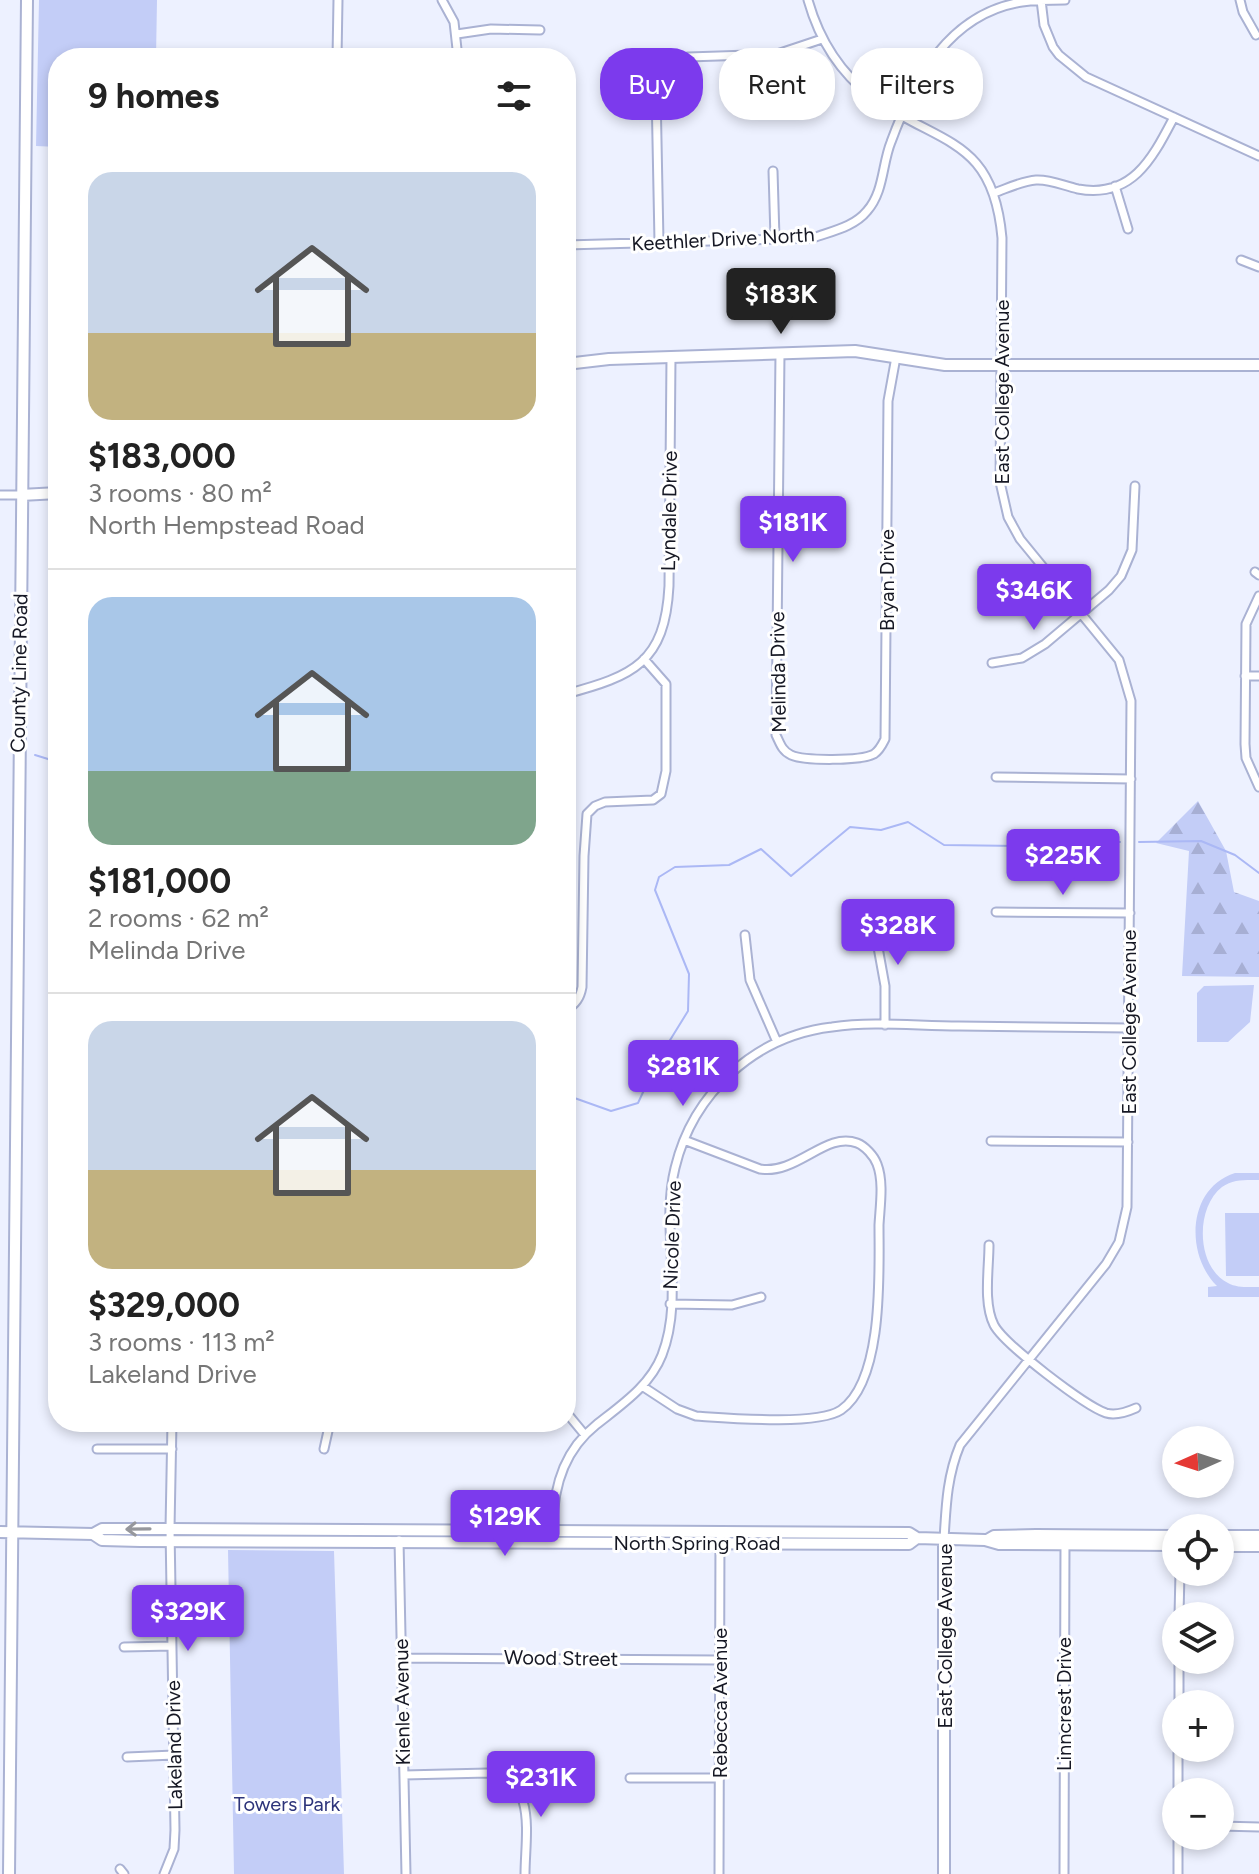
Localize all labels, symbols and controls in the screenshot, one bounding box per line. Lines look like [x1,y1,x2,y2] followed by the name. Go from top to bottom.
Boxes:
[600,48,703,120] chip: Buy
[719,48,835,120] chip: Rent
[851,48,983,120] chip: Filters
[492,74,536,118] icon: filters
[88,76,219,117] text: 9 homes
[631,222,815,256] street label: Keethler Drive North
[240,224,384,368] icon: home
[725,268,837,336] pin: $183K
[744,278,818,310] text: $183K
[990,300,1014,484] street label: East College Avenue
[88,436,236,477] text: $183,000
[656,451,682,571] street label: Lyndale Drive
[88,477,272,509] text: 3 rooms · 80 m²
[737,496,849,564] pin: $181K
[758,506,828,538] text: $181K
[88,509,365,541] text: North Hempstead Road
[875,529,899,631] street label: Bryan Drive
[978,564,1090,632] pin: $346K
[995,574,1073,606] text: $346K
[6,593,32,753] street label: County Line Road
[765,611,791,733] street label: Melinda Drive
[240,649,384,793] icon: home
[1007,829,1119,897] pin: $225K
[1025,839,1101,871] text: $225K
[88,861,231,902] text: $181,000
[842,899,954,967] pin: $328K
[88,902,269,934] text: 2 rooms · 62 m²
[859,909,937,941] text: $328K
[1117,930,1141,1114] street label: East College Avenue
[88,934,246,966] text: Melinda Drive
[627,1040,739,1108] pin: $281K
[646,1050,720,1082] text: $281K
[240,1073,384,1217] icon: home
[658,1180,686,1290] street label: Nicole Drive
[88,1285,240,1326] text: $329,000
[88,1326,275,1358] text: 3 rooms · 113 m²
[88,1358,257,1390] text: Lakeland Drive
[1162,1426,1234,1498] north arrow
[1162,1426,1234,1850] map controls
[449,1490,561,1558] pin: $129K
[469,1500,541,1532] text: $129K
[1162,1514,1234,1586] button: locate
[125,1521,152,1537] one-way arrow
[614,1531,780,1555] street label: North Spring Road
[933,1544,957,1728] street label: East College Avenue
[132,1585,244,1653] pin: $329K
[150,1595,226,1627] text: $329K
[1162,1602,1234,1674] button: layers
[708,1628,732,1778] street label: Rebecca Avenue
[1052,1637,1076,1771] street label: Linncrest Drive
[389,1638,415,1766] street label: Kienle Avenue
[504,1645,618,1671] street label: Wood Street
[161,1680,187,1810] street label: Lakeland Drive
[1162,1690,1234,1762] button: +
[485,1751,597,1819] pin: $231K
[505,1761,577,1793] text: $231K
[1162,1778,1234,1850] button: −
[234,1792,341,1816] park label: Towers Park

